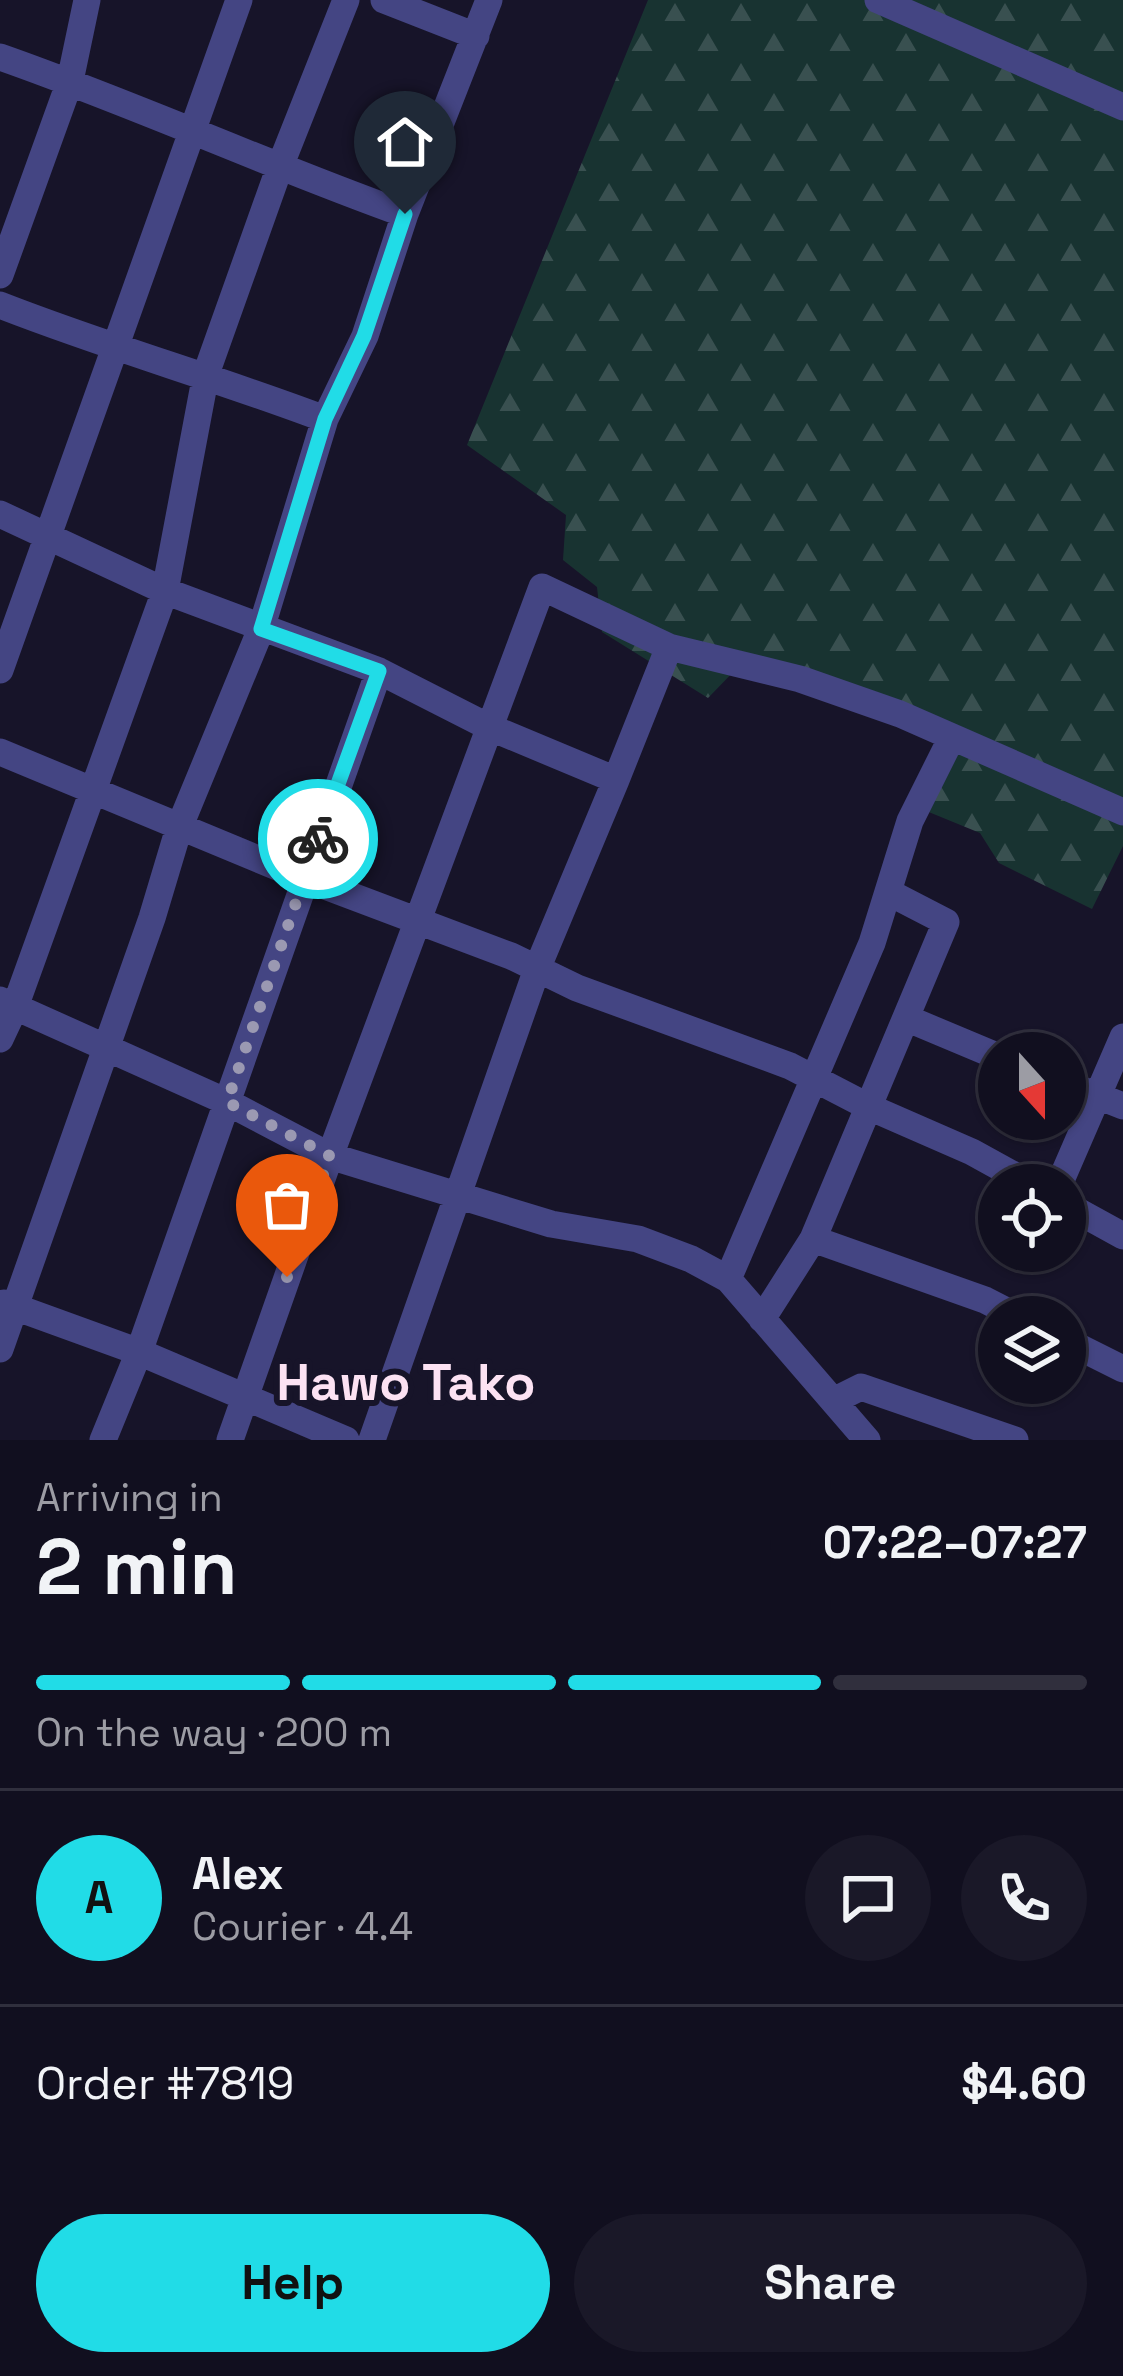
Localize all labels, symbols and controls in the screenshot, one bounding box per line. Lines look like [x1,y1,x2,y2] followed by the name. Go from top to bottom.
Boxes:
[354,91,456,214] pin
[372,109,438,175] icon: home
[258,779,378,899] courier
[285,806,351,872] icon: bike
[978,1032,1086,1140] north arrow
[978,1032,1086,1404] map controls
[236,1154,338,1277] pin
[978,1164,1086,1272] button: locate
[254,1172,320,1238] icon: bag
[978,1296,1086,1404] button: layers
[277,1350,535,1415] district label: Hawo Tako
[36,1473,223,1522] text: Arriving in
[823,1514,1087,1571] text: 07:22–07:27
[36,1517,238,1617] text: 2 min
[36,1708,392,1757] text: On the way · 200 m
[805,1835,931,1961] button: chat
[961,1835,1087,1961] button: phone
[192,1845,284,1902] text: Alex
[85,1869,113,1926] text: A
[192,1902,413,1951] text: Courier · 4.4
[36,2055,294,2112] text: Order #7819
[961,2055,1087,2112] text: $4.60
[36,2214,550,2352] button: Help
[574,2214,1087,2352] button: Share

